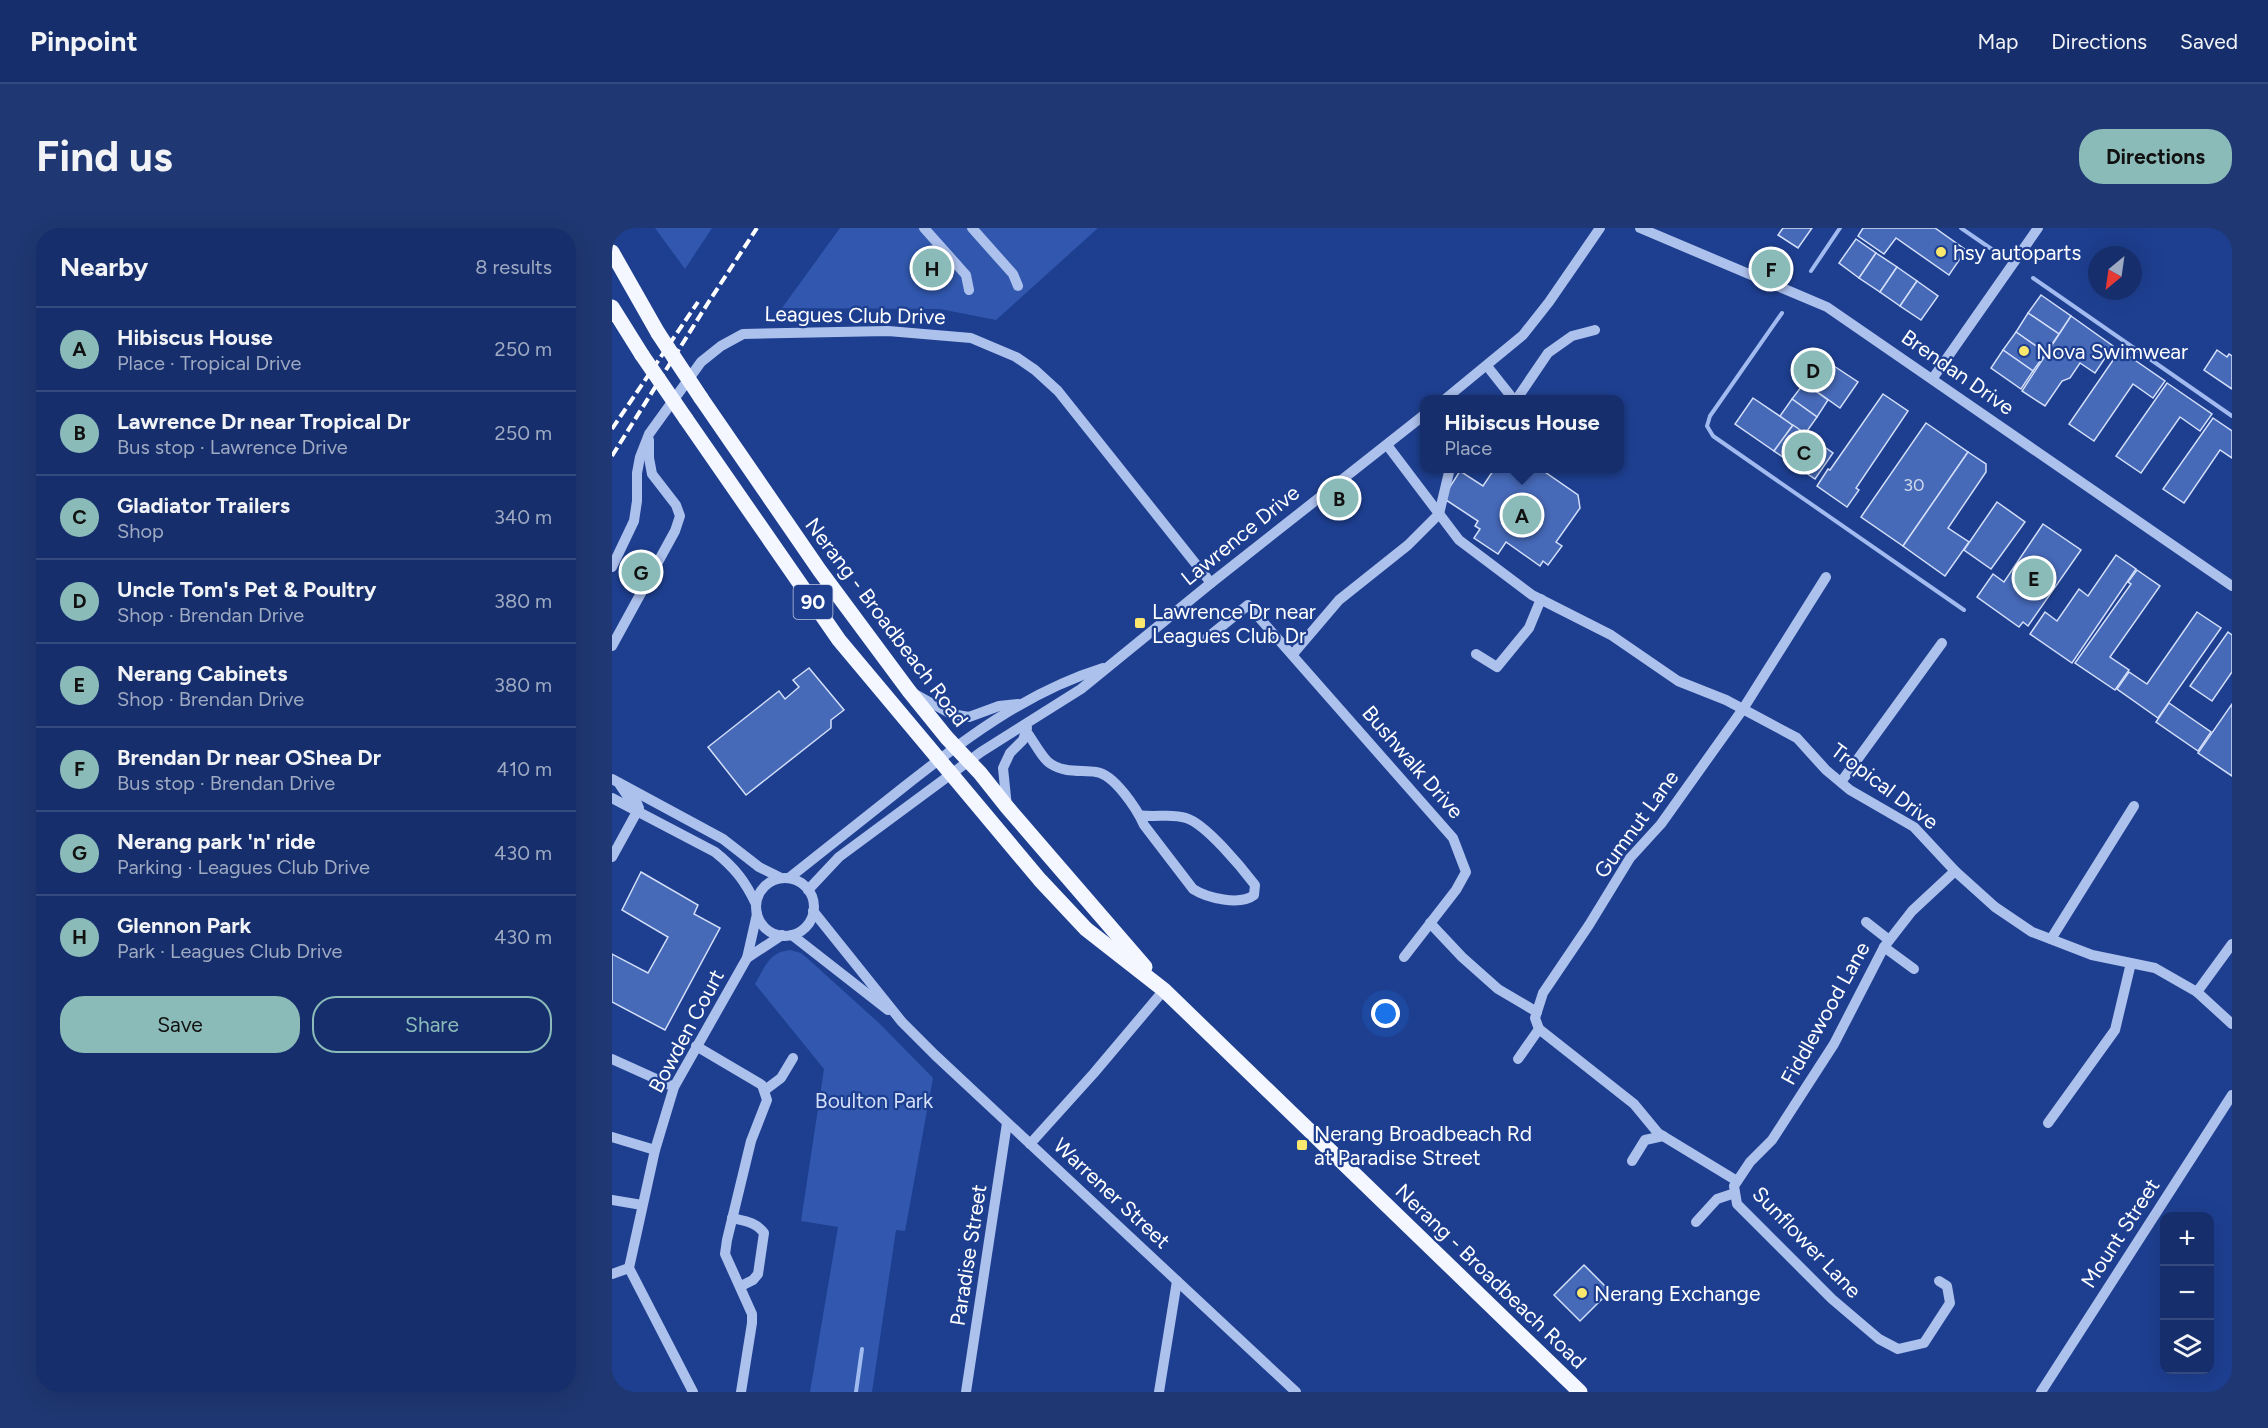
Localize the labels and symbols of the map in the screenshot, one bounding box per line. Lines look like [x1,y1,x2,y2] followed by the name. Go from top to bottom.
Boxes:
[1953,240,2081,265] place label: hsy autoparts
[1934,245,1948,259] marker: hsy autoparts
[912,246,952,291] pin: H
[1752,246,1790,291] pin: F
[2088,246,2142,300] north arrow
[764,301,946,329] street label: Leagues Club Drive
[1897,324,2019,420] street label: Brendan Drive
[2036,339,2188,364] place label: Nova Swimwear
[2017,344,2031,358] marker: Nova Swimwear
[1794,348,1832,392] pin: D
[1784,430,1824,474] pin: C
[1903,474,1925,496] house number: 30
[1320,476,1358,520] pin: B
[1176,480,1304,590] street label: Lawrence Drive
[1502,492,1542,538] pin: A
[800,513,974,731] street label: Nerang - Broadbeach Road
[621,550,660,594] pin: G
[2014,556,2054,600] pin: E
[794,585,832,619] road number: 90
[1152,599,1316,648] place label: Lawrence Dr near Leagues Club Dr
[1133,616,1147,630] marker: Lawrence Dr near Leagues Club Dr
[1357,700,1469,824] street label: Bushwalk Drive
[1827,738,1943,834] street label: Tropical Drive
[1589,765,1683,883] street label: Gumnut Lane
[1775,937,1875,1089] street label: Fiddlewood Lane
[643,965,729,1097] street label: Bowden Court
[1371,999,1400,1028] your location
[815,1088,934,1113] park label: Boulton Park
[1314,1121,1532,1170] place label: Nerang Broadbeach Rd at Paradise Street
[1049,1133,1175,1253] street label: Warrener Street
[1295,1138,1309,1152] marker: Nerang Broadbeach Rd at Paradise Street
[2075,1174,2165,1292] street label: Mount Street
[1391,1178,1591,1374] street label: Nerang - Broadbeach Road
[1748,1181,1866,1303] street label: Sunflower Lane
[944,1182,992,1328] street label: Paradise Street
[1594,1281,1760,1306] place label: Nerang Exchange
[1575,1286,1589,1300] marker: Nerang Exchange

